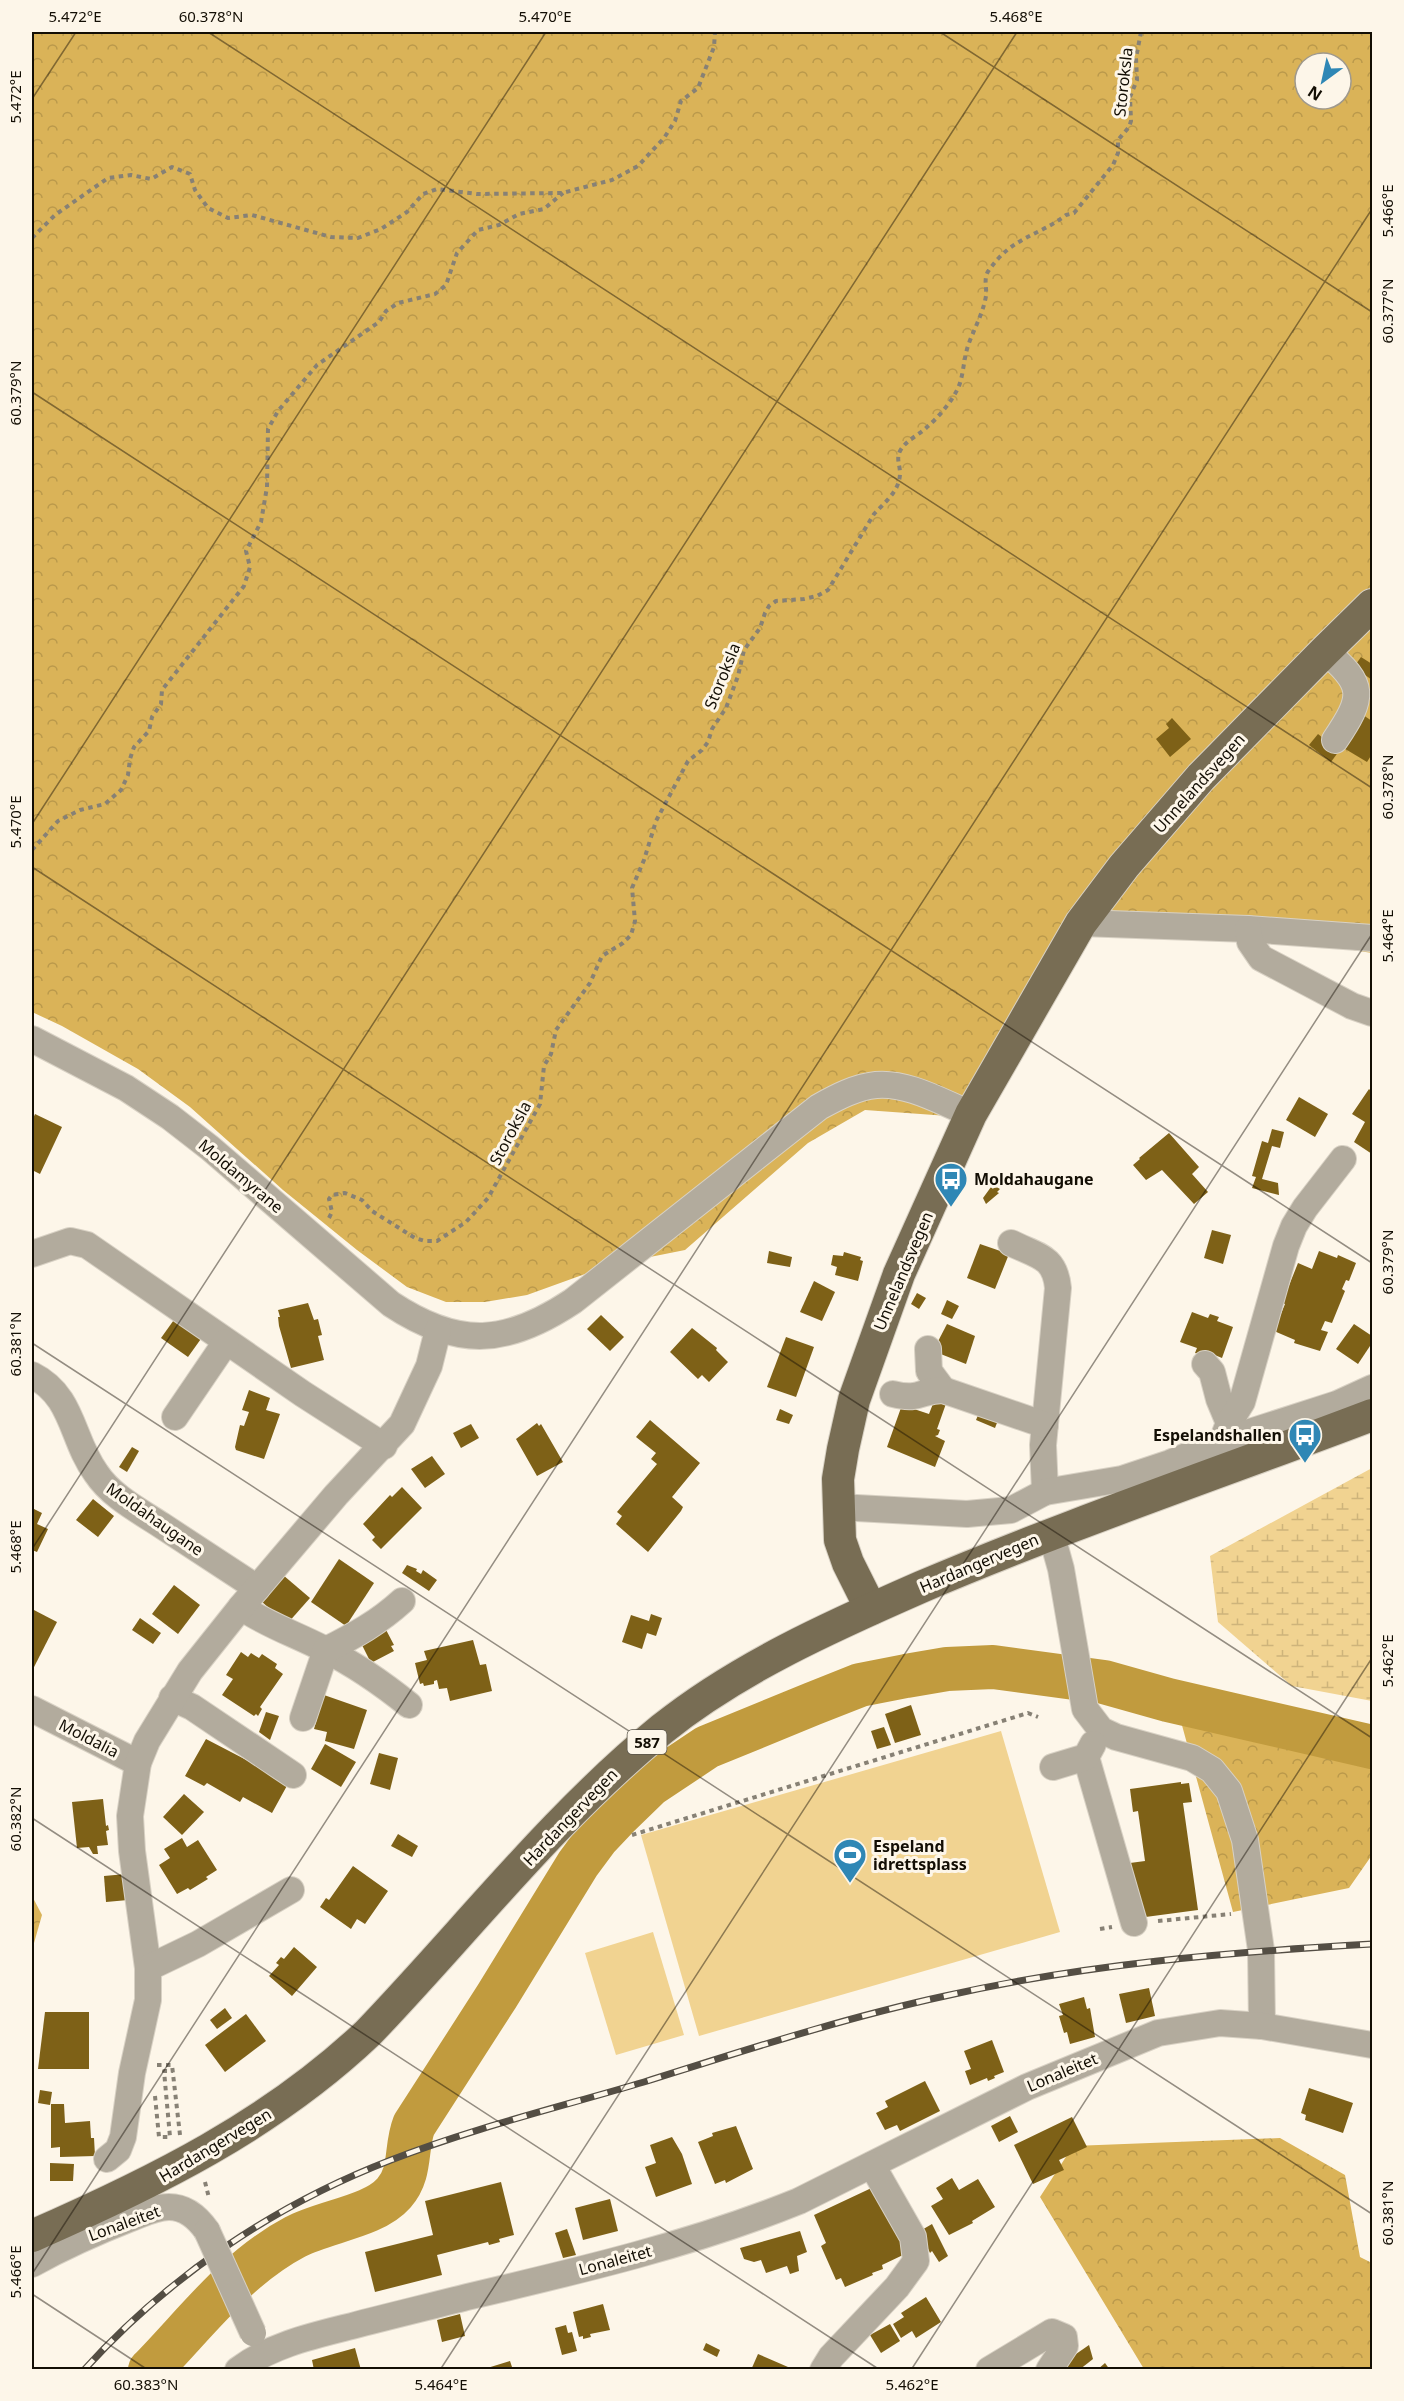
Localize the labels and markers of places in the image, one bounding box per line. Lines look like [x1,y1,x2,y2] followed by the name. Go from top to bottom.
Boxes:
[933,1161,969,1208] bus stop icon: Moldahaugane
[974,1168,1094,1190] place label: Moldahaugane
[1287,1417,1323,1464] bus stop icon: Espelandshallen
[1153,1424,1282,1446] place label: Espelandshallen
[873,1835,967,1875] place label: Espeland idrettsplass
[832,1837,868,1884] sports icon: Espeland idrettsplass

